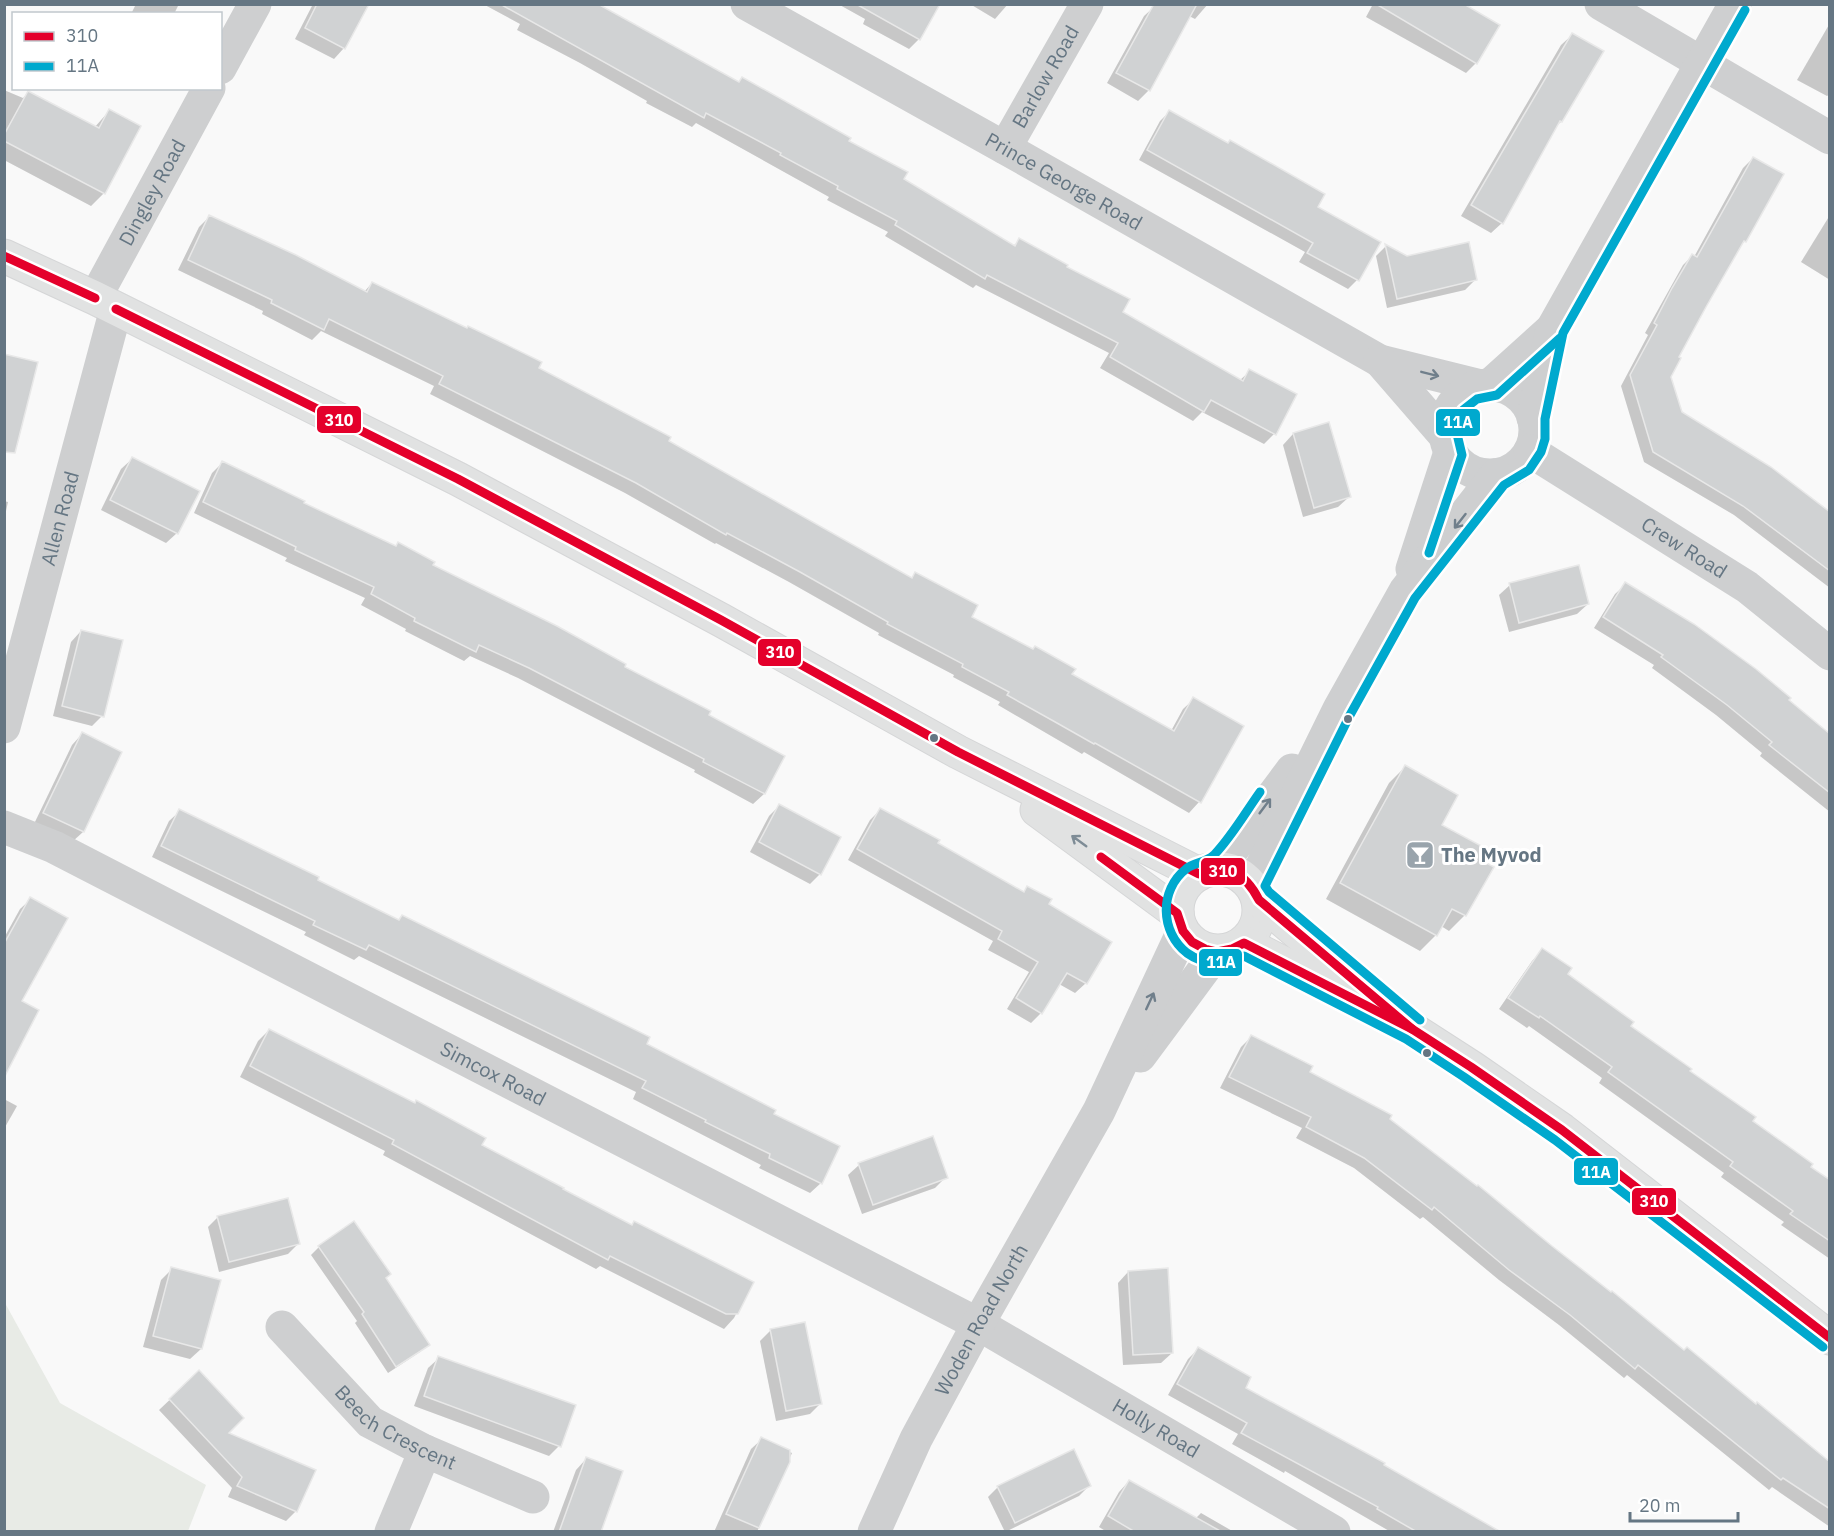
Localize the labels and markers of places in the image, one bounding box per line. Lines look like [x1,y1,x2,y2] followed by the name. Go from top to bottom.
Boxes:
[1342,713,1354,725] unlabelled marker
[928,732,940,744] unlabelled marker
[1404,839,1436,871] bar icon: The Myvod
[1441,841,1542,868] place label: The Myvod
[1421,1047,1433,1059] unlabelled marker

